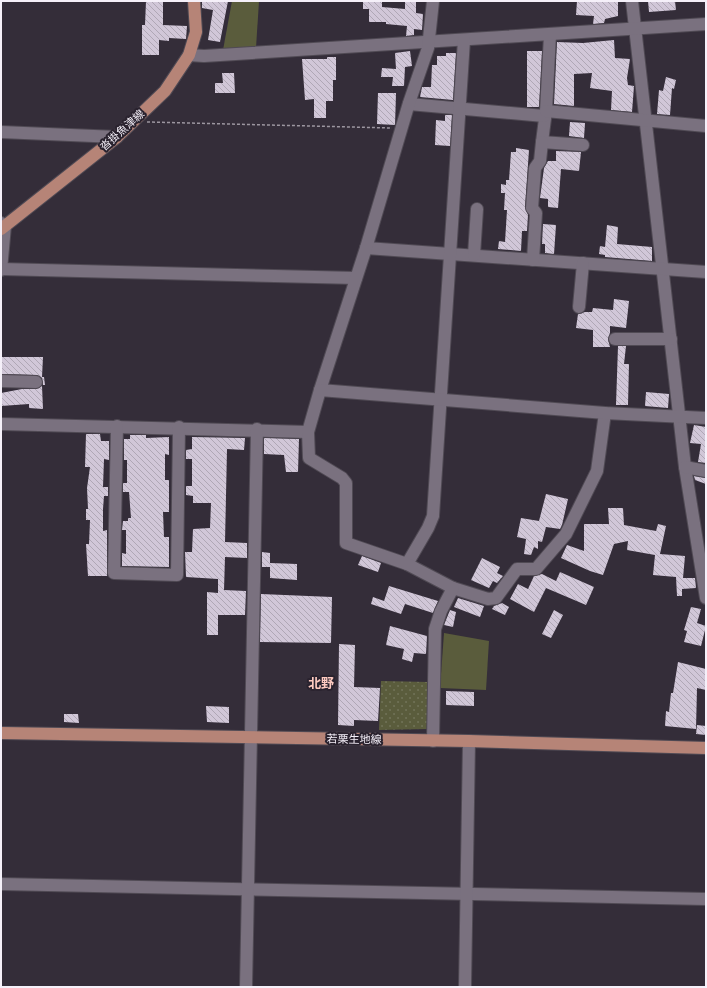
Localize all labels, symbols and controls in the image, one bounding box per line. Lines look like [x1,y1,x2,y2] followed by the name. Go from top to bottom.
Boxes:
[97,106,147,154] street label: 沓掛魚津線
[308,675,334,691] district label: 北野
[326,732,382,746] street label: 若栗生地線

